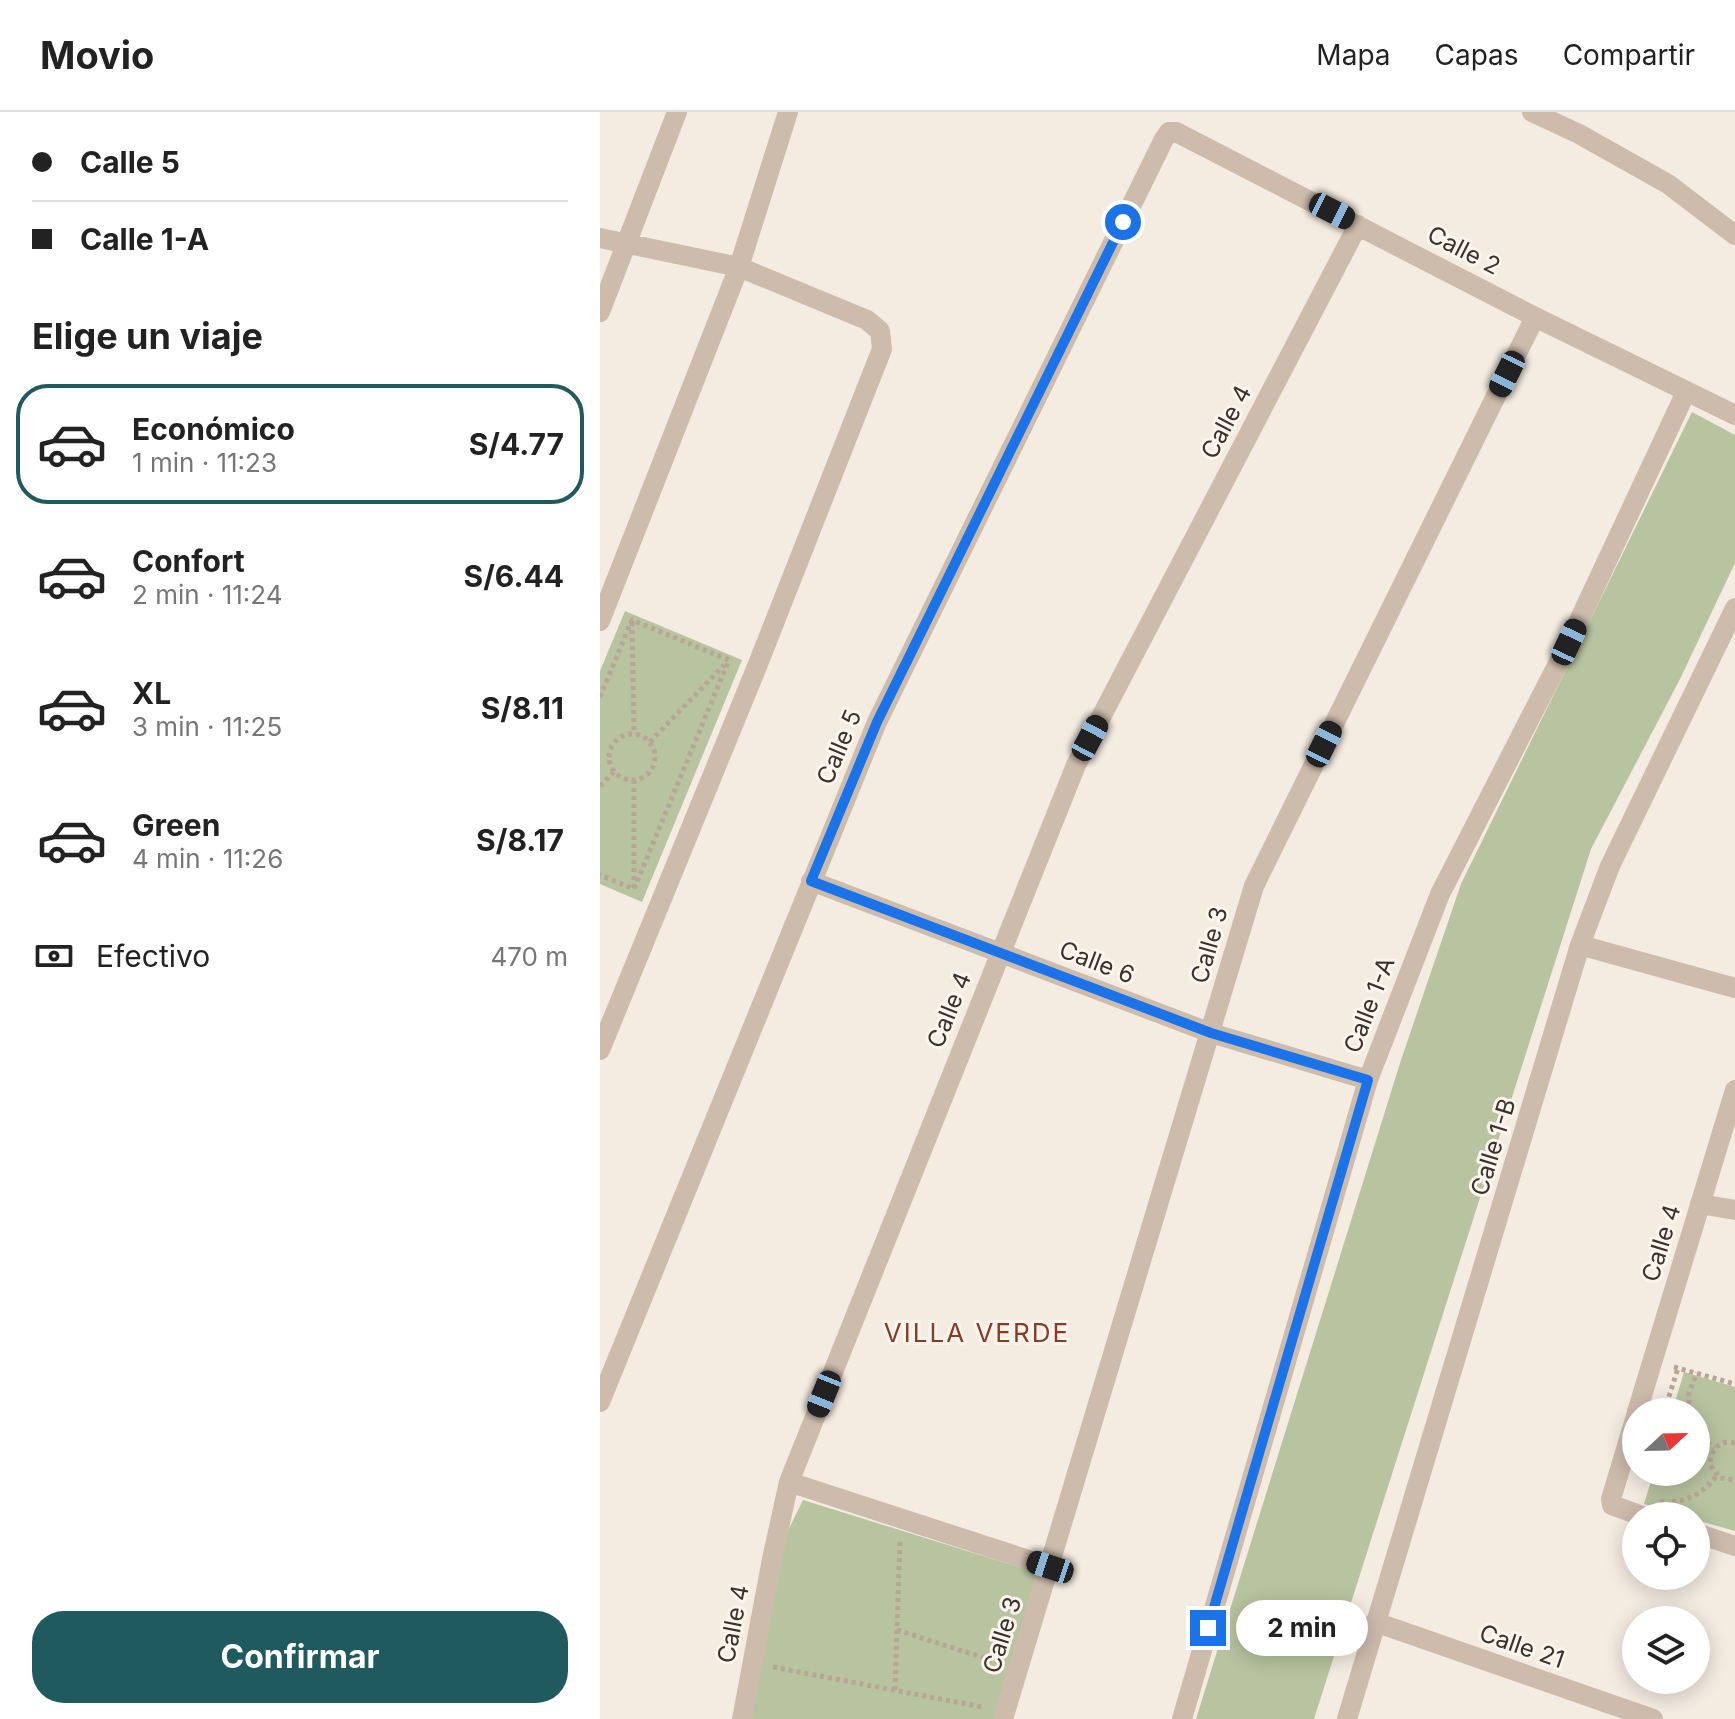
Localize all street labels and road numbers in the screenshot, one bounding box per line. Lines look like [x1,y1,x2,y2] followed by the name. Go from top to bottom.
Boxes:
[1423,219,1505,281] street label: Calle 2
[1195,380,1257,464] street label: Calle 4
[810,705,868,789] street label: Calle 5
[1184,903,1234,987] street label: Calle 3
[1055,934,1139,990] street label: Calle 6
[1338,953,1400,1057] street label: Calle 1-A
[921,968,977,1052] street label: Calle 4
[1465,1095,1521,1199] street label: Calle 1-B
[1636,1201,1686,1285] street label: Calle 4
[711,1583,755,1665] street label: Calle 4
[977,1593,1027,1677] street label: Calle 3
[1476,1618,1568,1674] street label: Calle 21

